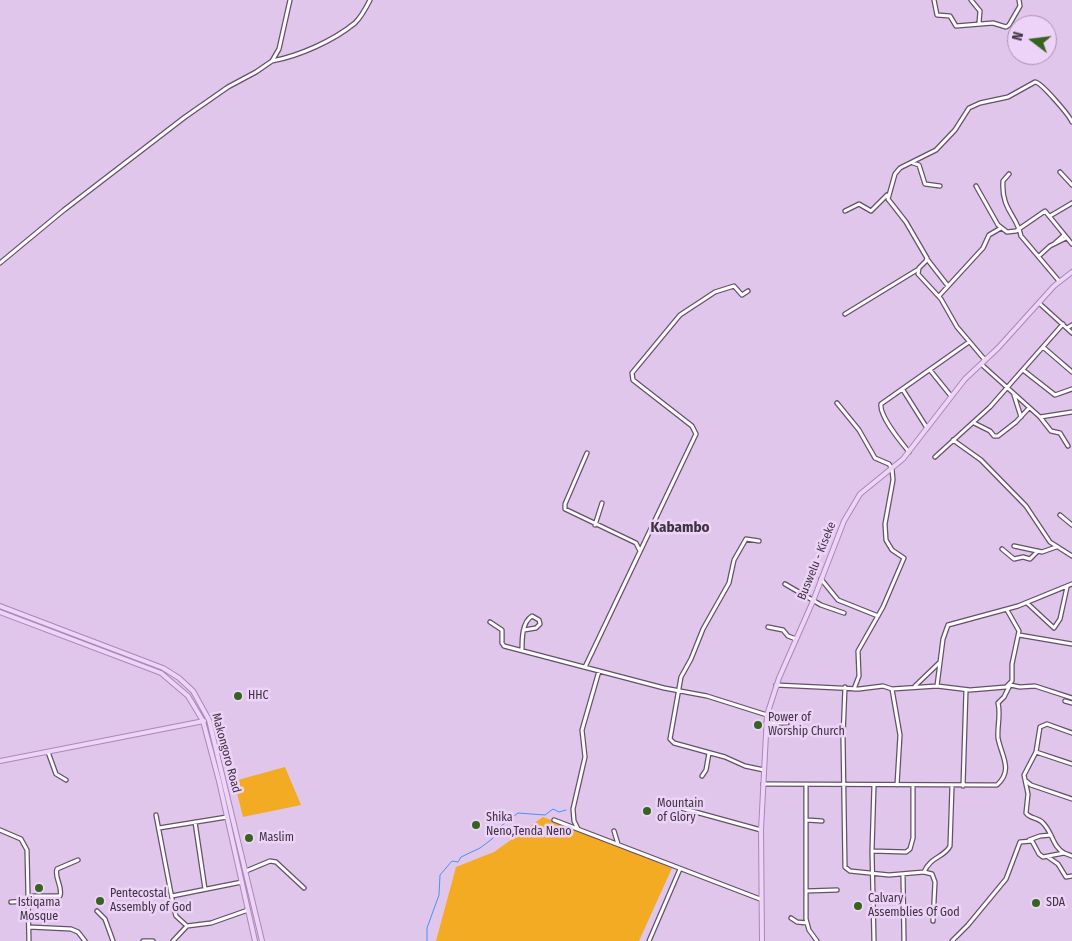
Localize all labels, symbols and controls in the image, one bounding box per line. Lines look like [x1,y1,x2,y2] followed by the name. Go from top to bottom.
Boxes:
[1007,15,1057,65] north arrow
[1009,30,1027,43] text: N
[650,519,710,537] district label: Kabambo
[795,520,839,602] street label: Buswelu - Kiseke
[248,689,269,703] place label: HHC
[232,690,244,702] marker: HHC
[208,711,244,795] street label: Makongoro Road
[768,711,845,739] place label: Power of Worship Church
[752,719,764,731] marker: Power of Worship Church
[657,797,704,825] place label: Mountain of Glory
[641,805,653,817] marker: Mountain of Glory
[486,811,572,839] place label: Shika Neno,Tenda Neno
[470,819,482,831] marker: Shika Neno,Tenda Neno
[259,831,294,845] place label: Maslim
[243,832,255,844] marker: Maslim
[33,882,45,894] marker: Istiqama Mosque
[110,887,192,915] place label: Pentecostal Assembly of God
[868,892,960,920] place label: Calvary Assemblies Of God
[94,895,106,907] marker: Pentecostal Assembly of God
[18,896,60,924] place label: Istiqama Mosque
[1046,896,1065,910] place label: SDA
[1030,897,1042,909] marker: SDA
[852,900,864,912] marker: Calvary Assemblies Of God

